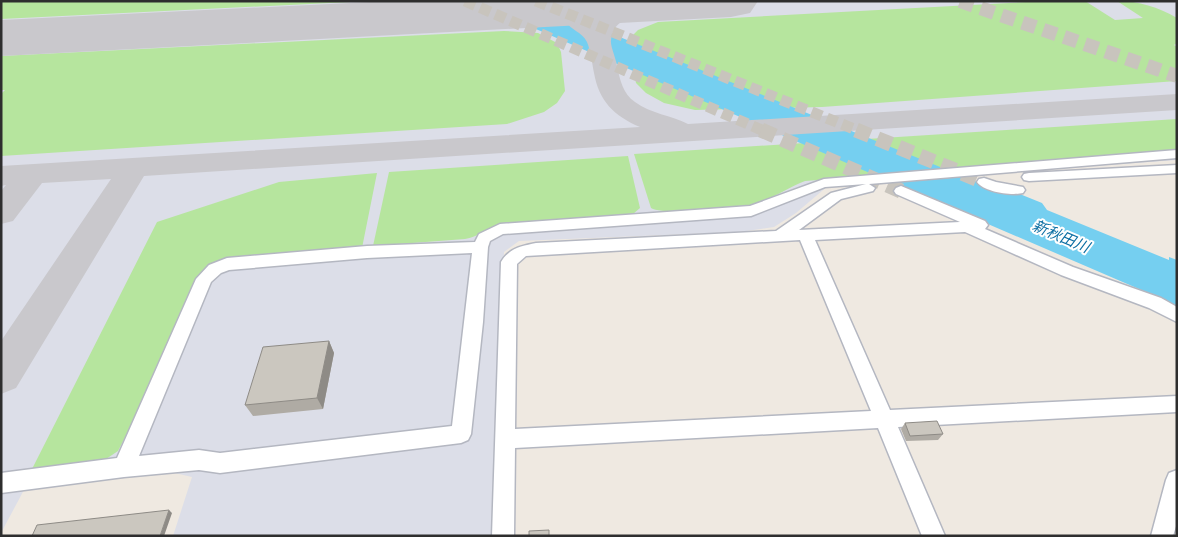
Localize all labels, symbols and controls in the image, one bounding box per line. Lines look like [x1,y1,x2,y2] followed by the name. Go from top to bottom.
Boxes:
[1030,216,1094,257] water label: 新秋田川

